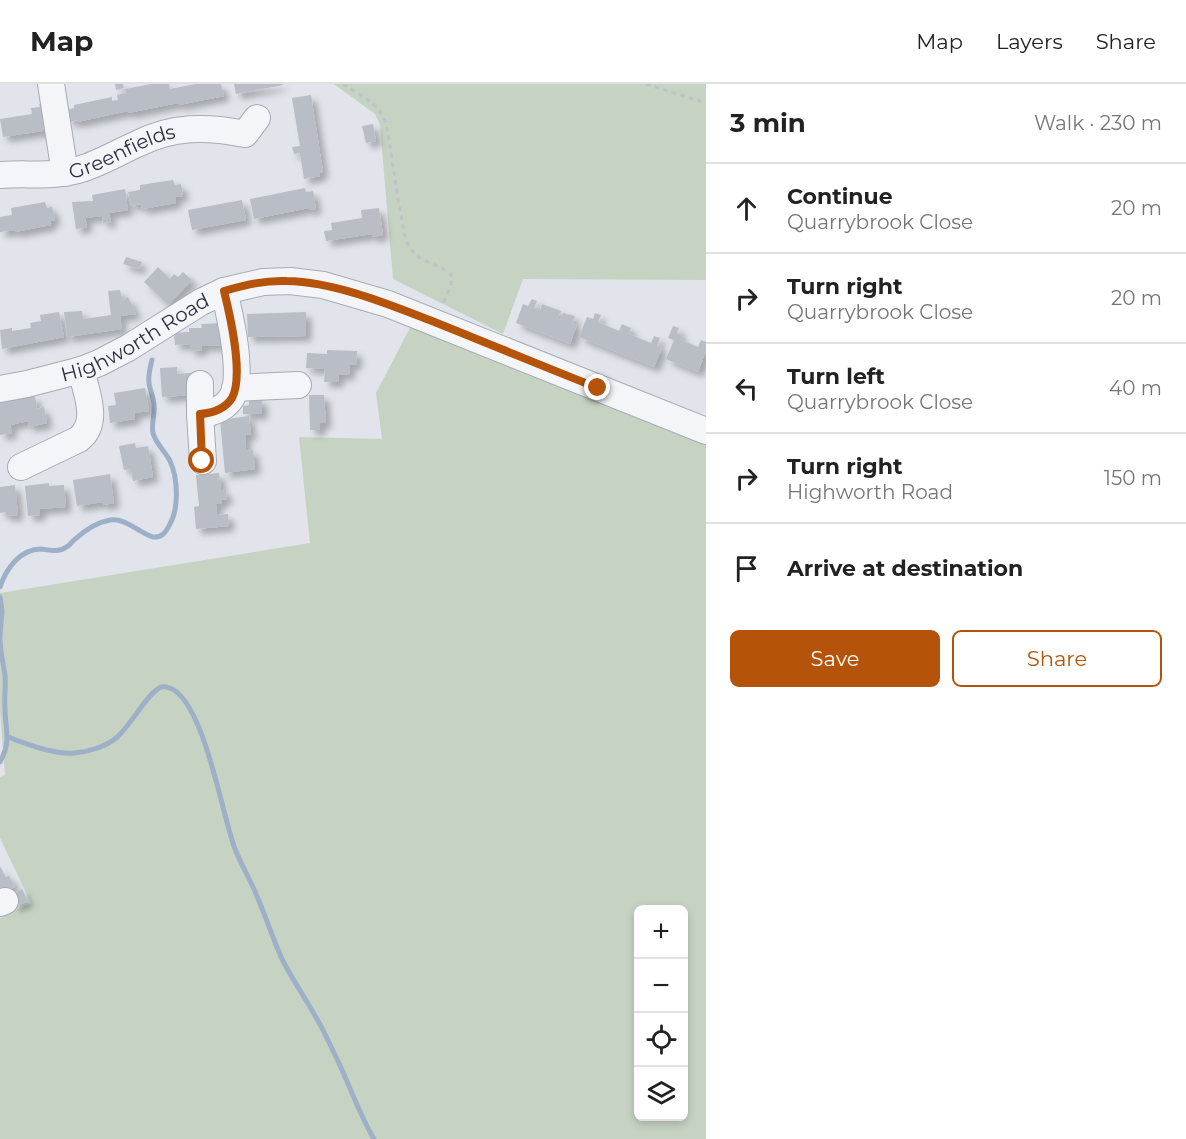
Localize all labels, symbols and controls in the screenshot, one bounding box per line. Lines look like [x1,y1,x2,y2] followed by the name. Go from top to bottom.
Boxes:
[30,24,93,58] text: Map
[916,29,963,54] text: Map
[996,29,1063,54] text: Layers
[1096,29,1156,54] text: Share
[730,107,806,139] text: 3 min
[1034,111,1162,135] text: Walk · 230 m
[66,119,178,184] street label: Greenfields
[787,183,893,210] text: Continue
[730,192,763,225] icon: ahead
[1111,196,1162,220] text: 20 m
[787,210,973,234] text: Quarrybrook Close
[787,273,902,300] text: Turn right
[730,282,763,315] icon: right
[1111,286,1162,310] text: 20 m
[58,288,213,387] street label: Highworth Road
[787,300,973,324] text: Quarrybrook Close
[787,363,885,390] text: Turn left
[730,372,763,405] icon: left
[584,374,610,400] route end
[1109,376,1162,400] text: 40 m
[787,390,973,414] text: Quarrybrook Close
[188,447,214,473] route start
[787,453,902,480] text: Turn right
[730,462,763,495] icon: right
[1104,466,1162,490] text: 150 m
[787,480,953,504] text: Highworth Road
[730,552,763,585] icon: arrive
[787,555,1023,582] text: Arrive at destination
[730,630,940,687] button: Save
[952,630,1162,687] button: Share
[634,905,688,1121] map controls
[634,905,688,959] button: +
[634,959,688,1013] button: −
[634,1013,688,1067] button: locate
[634,1067,688,1121] button: layers

